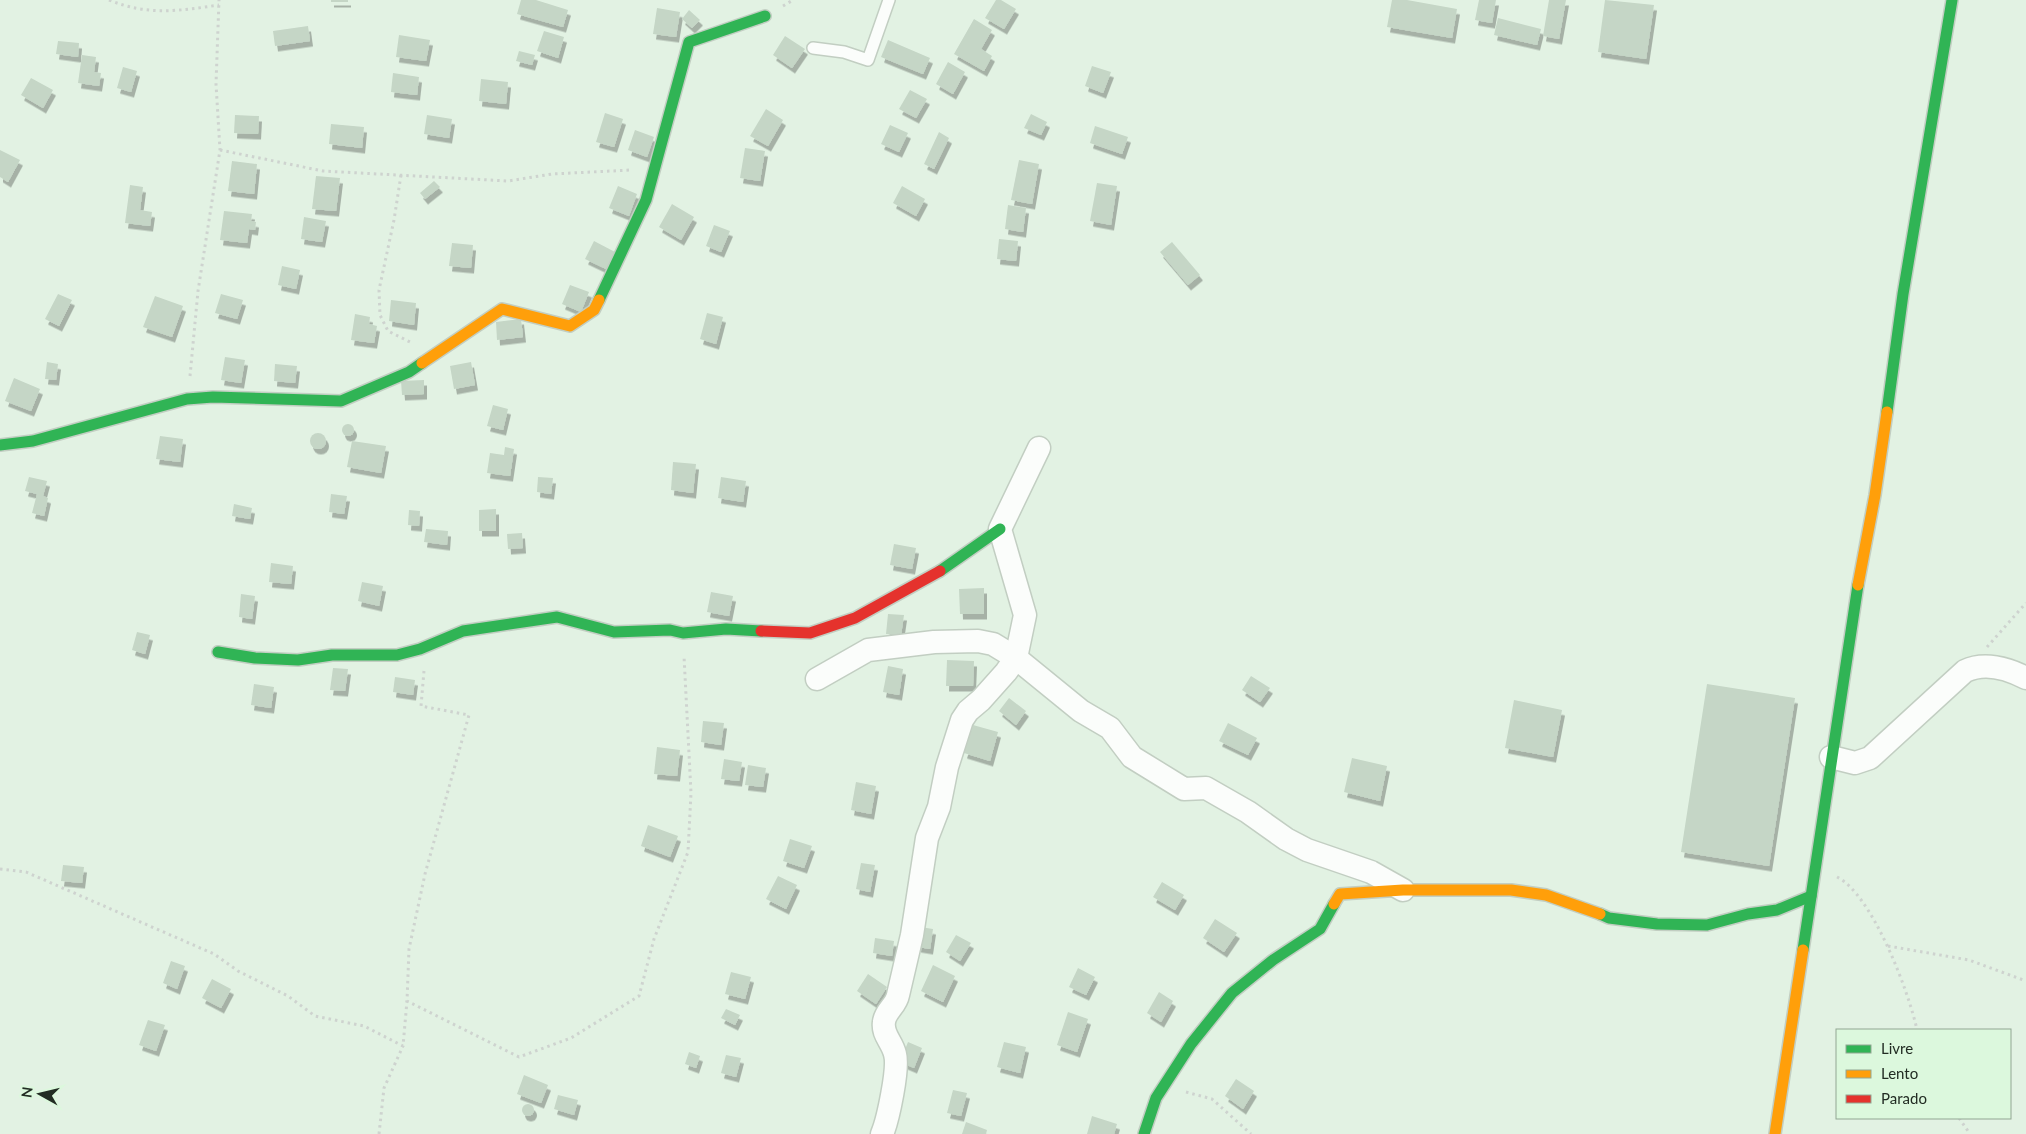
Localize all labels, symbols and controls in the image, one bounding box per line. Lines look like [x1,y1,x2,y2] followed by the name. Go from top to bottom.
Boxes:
[1836,1029,2011,1119] legend
[1881,1039,1913,1057] text: Livre
[1881,1064,1918,1082] text: Lento
[15,1069,65,1119] north arrow
[17,1086,36,1099] text: N
[1881,1089,1927,1107] text: Parado

